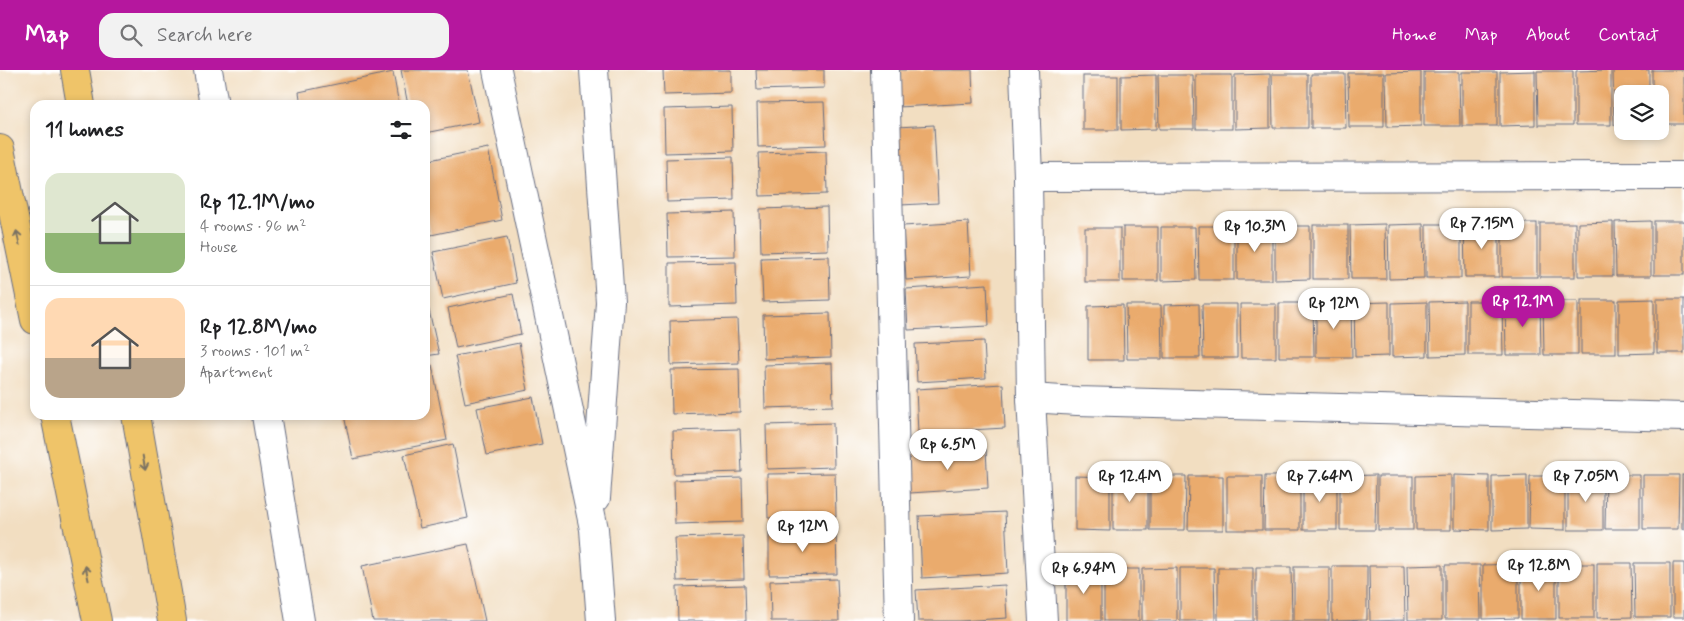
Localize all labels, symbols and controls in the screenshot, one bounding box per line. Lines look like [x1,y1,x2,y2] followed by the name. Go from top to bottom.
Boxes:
[99,13,449,58] search box
[25,20,69,51] text: Map
[117,21,145,49] icon: search
[157,23,253,48] text: Search here
[1392,23,1437,47] text: Home
[1465,23,1498,47] text: Map
[1526,23,1570,47] text: About
[1598,23,1659,47] text: Contact
[1614,85,1669,140] map controls
[1614,85,1669,140] button: layers
[45,116,124,144] text: 11 homes
[387,116,415,144] icon: filters
[200,188,315,216] text: Rp 12.1M/mo
[85,193,145,253] icon: home
[1430,208,1534,250] pin: Rp 7.15M
[1203,210,1307,253] pin: Rp 10.3M
[1450,213,1514,234] text: Rp 7.15M
[200,216,306,237] text: 4 rooms · 96 m²
[1224,216,1286,237] text: Rp 10.3M
[13,230,22,246] one-way arrow
[200,237,238,258] text: House
[1471,286,1575,328] pin: Rp 12.1M
[1293,288,1375,330] pin: Rp 12M
[1493,291,1553,312] text: Rp 12.1M
[1309,293,1359,314] text: Rp 12M
[200,313,317,341] text: Rp 12.8M/mo
[85,318,145,378] icon: home
[200,341,310,362] text: 3 rooms · 101 m²
[200,362,273,383] text: Apartment
[902,428,994,471] pin: Rp 6.5M
[920,434,976,455] text: Rp 6.5M
[140,455,150,471] one-way arrow
[1078,460,1182,503] pin: Rp 12.4M
[1268,460,1372,503] pin: Rp 7.64M
[1534,460,1638,503] pin: Rp 7.05M
[1099,466,1161,487] text: Rp 12.4M
[1287,466,1353,487] text: Rp 7.64M
[1553,466,1619,487] text: Rp 7.05M
[762,510,844,553] pin: Rp 12M
[778,516,828,537] text: Rp 12M
[1487,550,1591,592] pin: Rp 12.8M
[1032,552,1136,595] pin: Rp 6.94M
[1508,555,1570,576] text: Rp 12.8M
[1052,558,1116,579] text: Rp 6.94M
[82,566,91,582] one-way arrow

